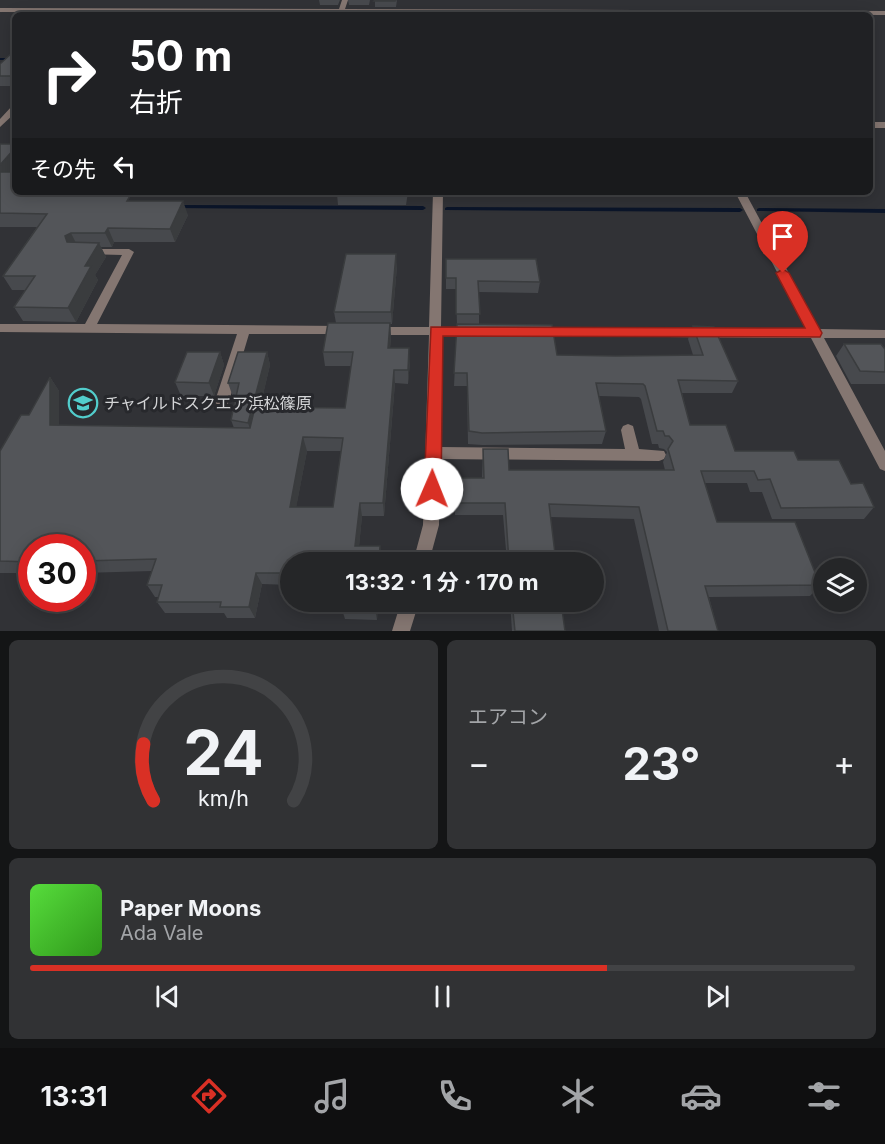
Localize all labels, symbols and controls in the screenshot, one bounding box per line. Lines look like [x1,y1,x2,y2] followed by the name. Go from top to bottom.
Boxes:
[129,30,232,81] text: 50 m
[30,36,108,114] icon: right
[129,86,183,119] text: 右折
[108,150,141,183] icon: left
[30,156,96,182] text: その先
[757,211,808,273] pin
[766,220,799,253] icon: arrive
[67,387,99,419] school or university icon: チャイルドスクエア浜松篠原
[104,393,312,413] place label: チャイルドスクエア浜松篠原
[400,457,464,521] position arrow
[18,534,96,612] speed limit sign: 30
[813,558,867,612] map controls
[813,558,867,612] button: layers
[345,569,539,595] text: 13:32 · 1 分 · 170 m
[468,705,548,729] text: エアコン
[183,715,264,790] text: 24
[623,736,700,791] text: 23°
[468,743,490,783] text: −
[833,743,855,783] text: +
[198,786,249,812] text: km/h
[120,895,261,921] text: Paper Moons
[120,921,203,945] text: Ada Vale
[151,980,184,1013] icon: previous
[426,980,459,1013] icon: pause
[701,980,734,1013] icon: next
[188,1075,230,1117] icon: directions
[311,1075,353,1117] icon: music
[434,1075,476,1117] icon: phone
[557,1075,599,1117] icon: climate
[680,1075,722,1117] icon: car
[803,1075,845,1117] icon: filters
[40,1080,108,1113] text: 13:31

